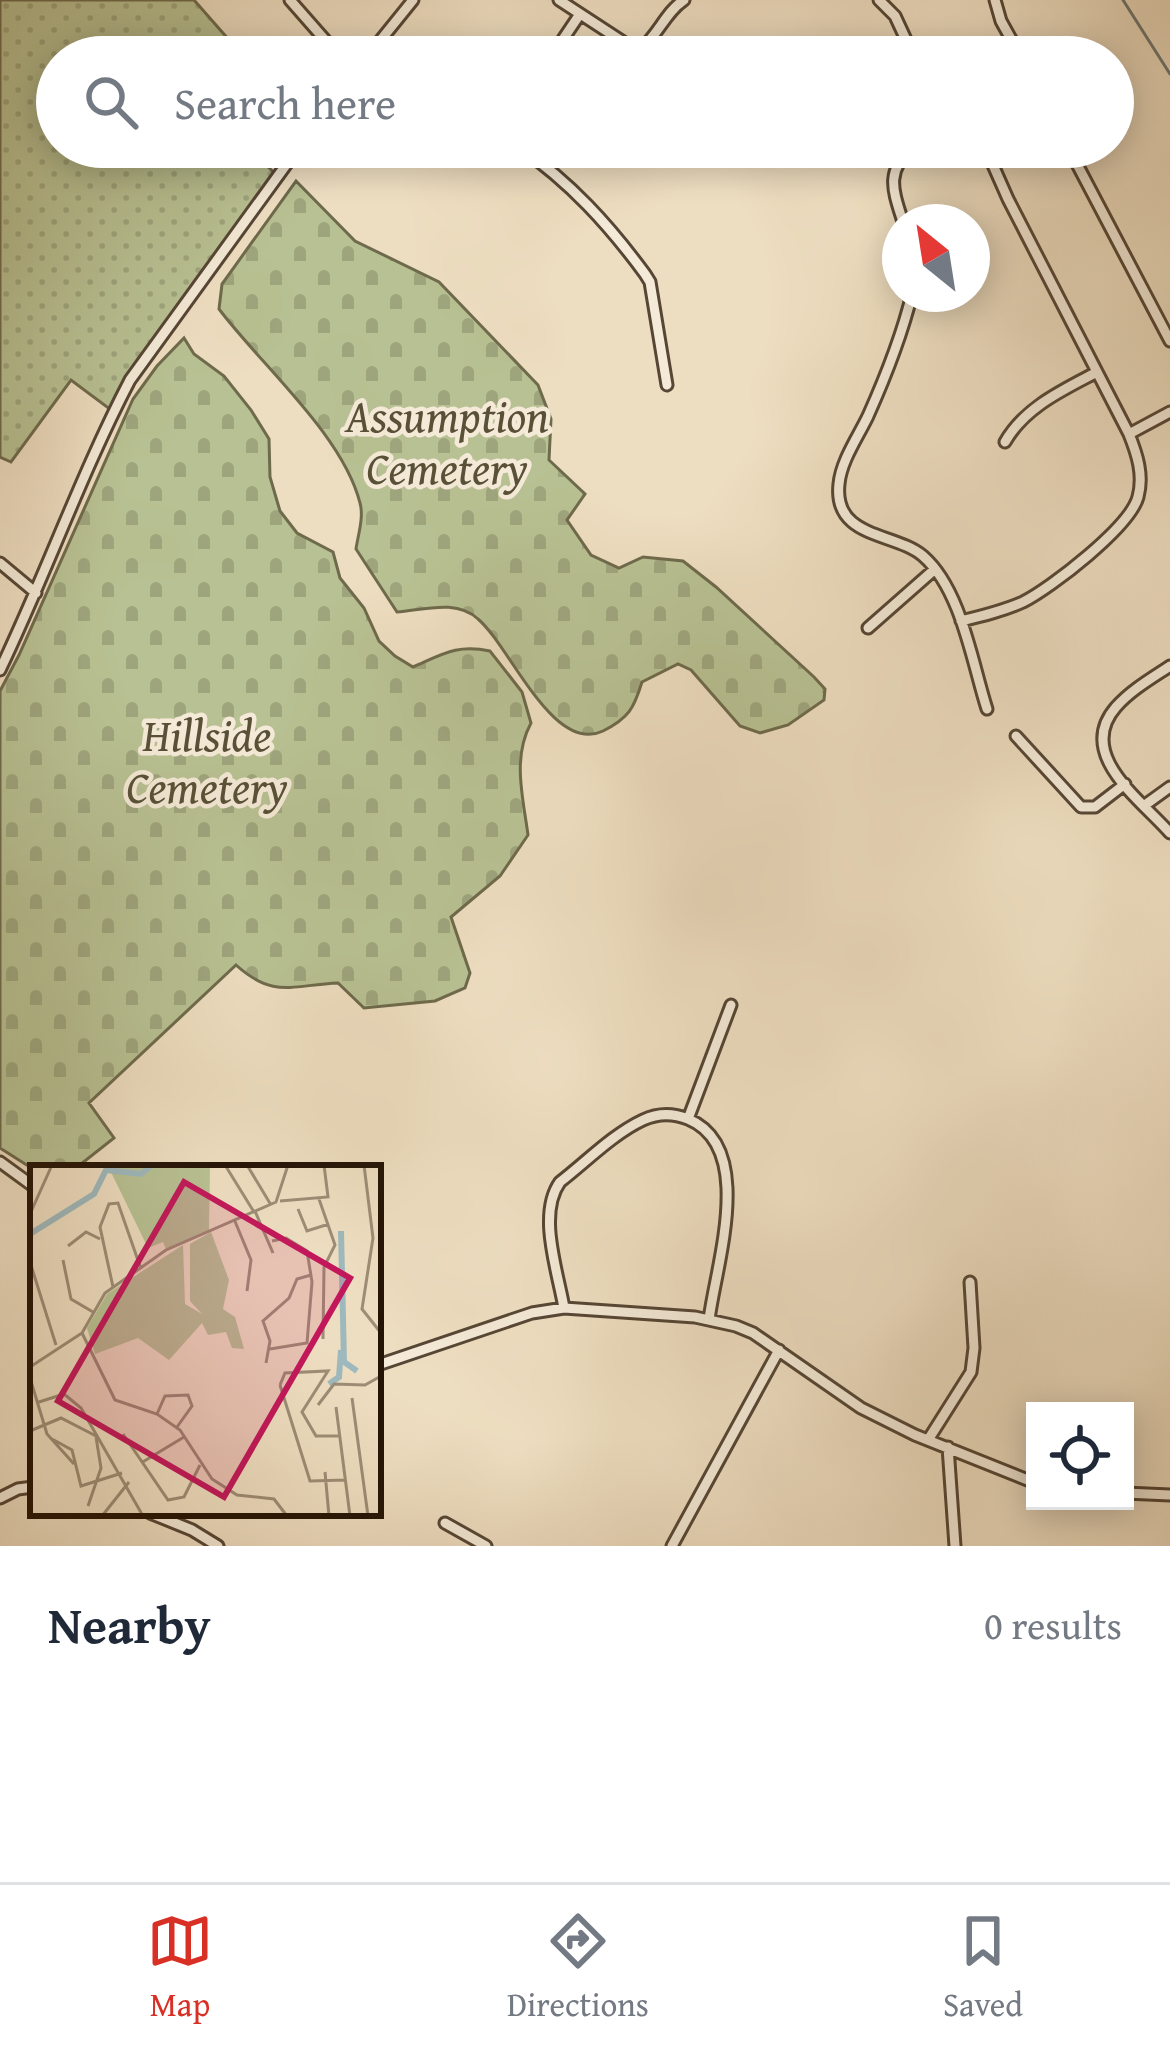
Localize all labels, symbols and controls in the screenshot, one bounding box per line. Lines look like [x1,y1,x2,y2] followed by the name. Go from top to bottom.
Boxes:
[36,36,1134,168] search box
[78,69,144,135] icon: search
[174,70,396,135] text: Search here
[882,204,990,312] north arrow
[344,383,549,500] park label: Assumption Cemetery
[126,702,288,819] park label: Hillside Cemetery
[30,1165,381,1516] inset map
[1026,1402,1134,1510] map controls
[1026,1402,1134,1510] button: locate
[48,1587,211,1662] text: Nearby
[984,1596,1122,1653] text: 0 results
[147,1908,213,2028] tab: Map
[507,1908,649,2028] tab: Directions
[943,1908,1023,2028] tab: Saved

